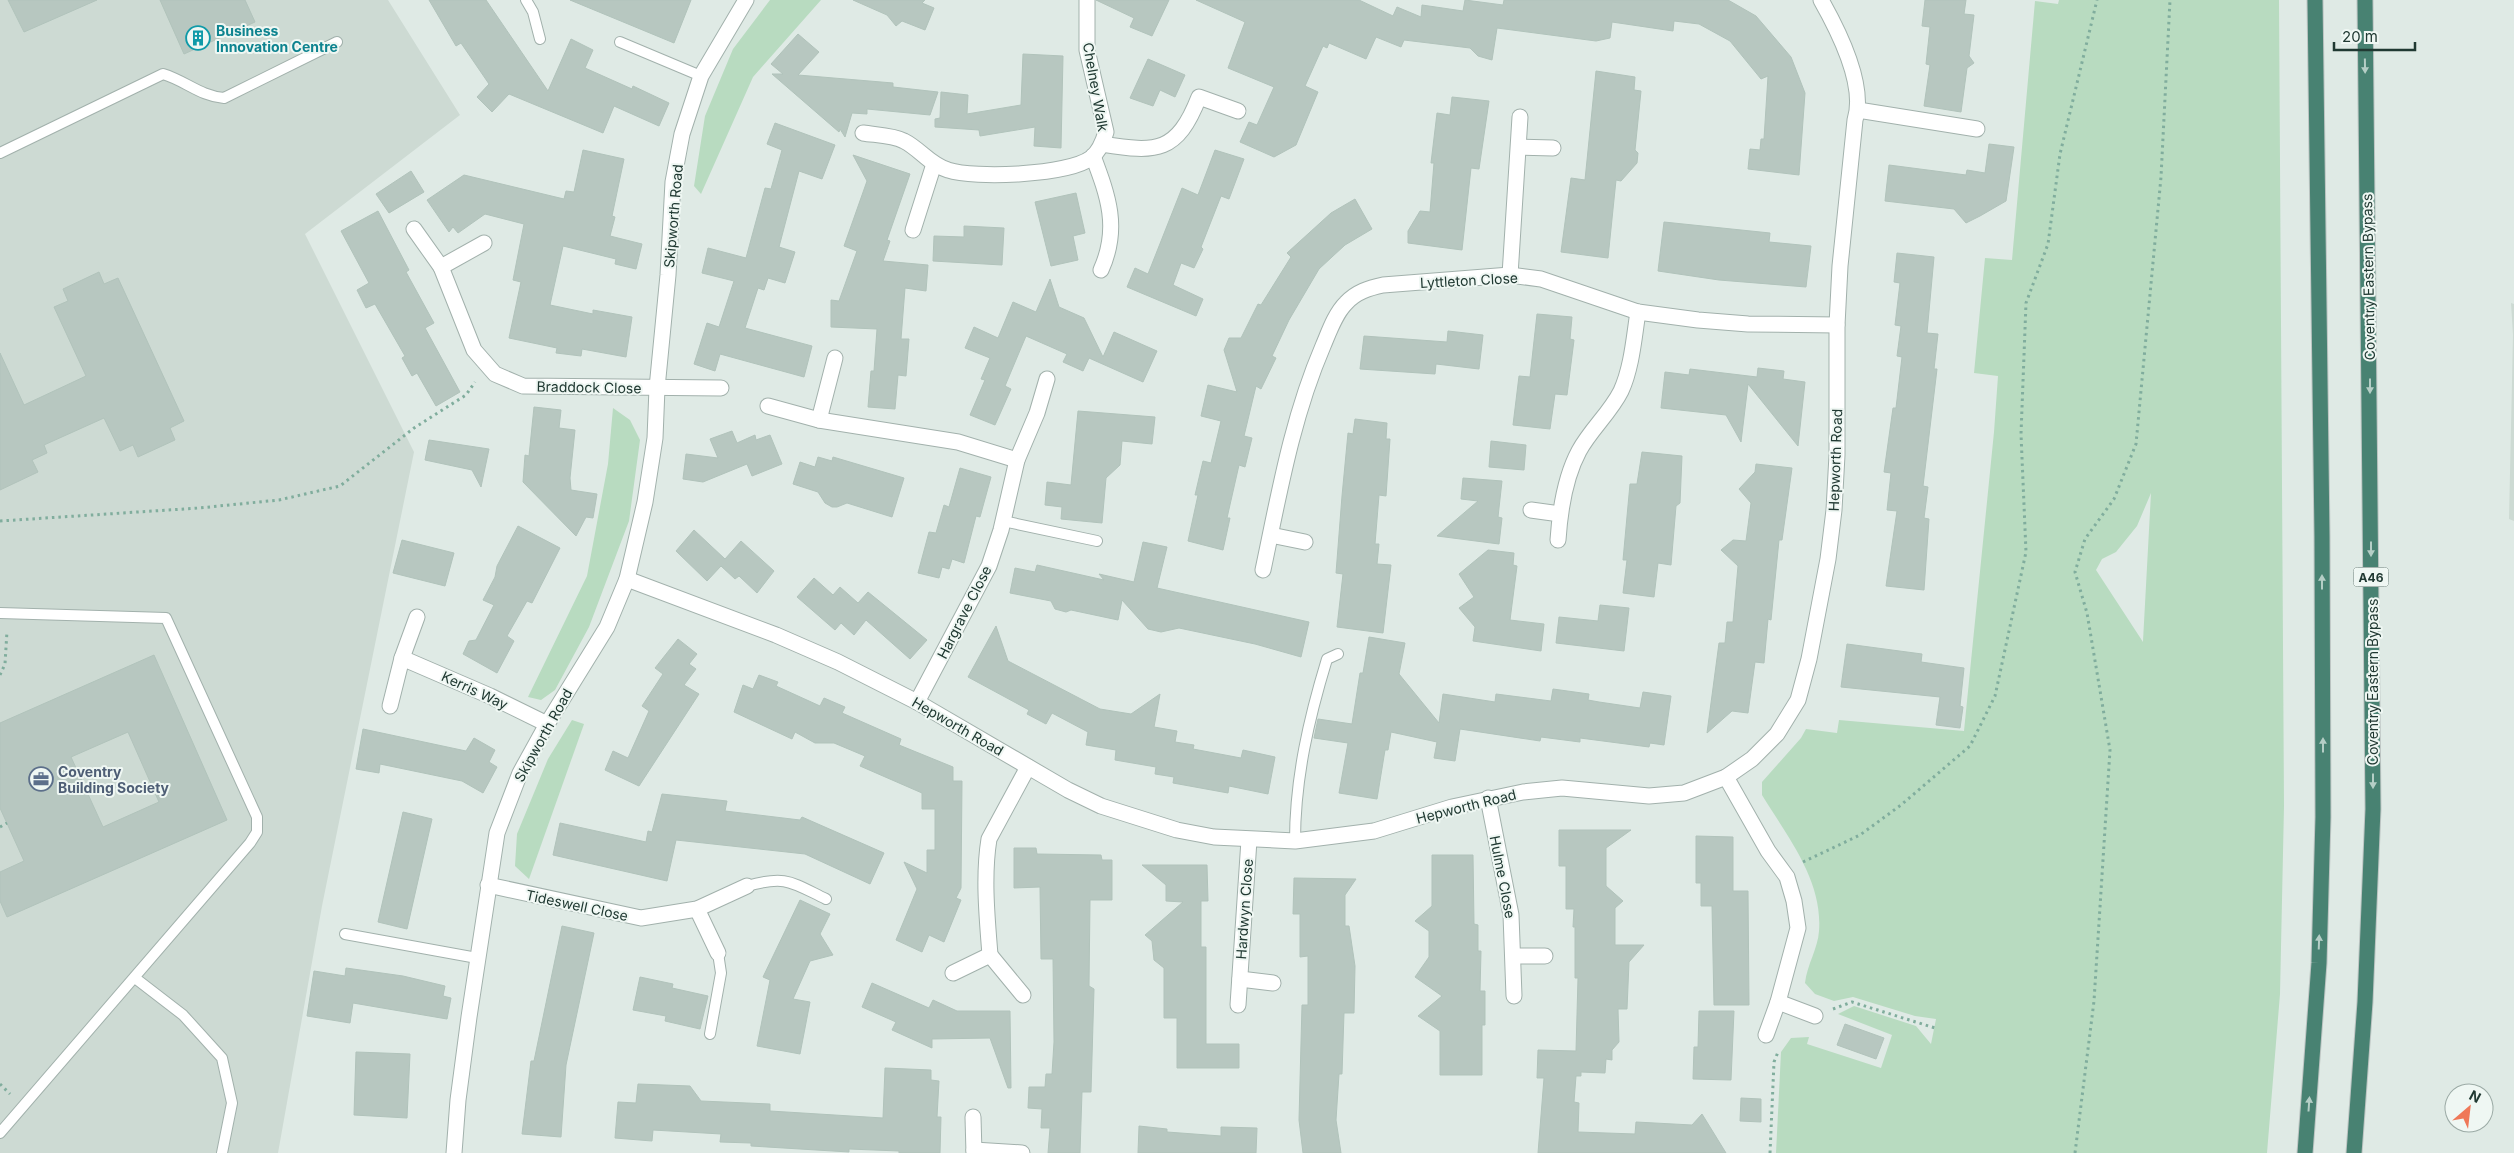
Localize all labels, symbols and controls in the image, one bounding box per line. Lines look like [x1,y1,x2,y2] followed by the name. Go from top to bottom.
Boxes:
[2334,20,2415,52] scale bar
[216,22,338,55] place label: Business Innovation Centre
[185,25,211,51] building icon: Business Innovation Centre
[2342,27,2378,46] text: 20 m
[1080,41,1112,133] street label: Chelney Walk
[2361,58,2369,74] one-way arrow
[660,163,686,269] street label: Skipworth Road
[2358,194,2378,360] street label: Coventry Eastern Bypass
[1420,269,1518,291] street label: Lyttleton Close
[536,378,642,396] street label: Braddock Close
[2366,378,2374,394] one-way arrow
[1825,408,1845,512] street label: Hepworth Road
[2367,541,2375,557] one-way arrow
[933,563,995,661] street label: Hargrave Close
[2354,568,2388,586] road number: A46
[2318,574,2326,590] one-way arrow
[2364,599,2381,765] street label: Coventry Eastern Bypass
[439,667,511,713] street label: Kerris Way
[510,685,576,785] street label: Skipworth Road
[909,693,1007,759] street label: Hepworth Road
[2319,737,2327,753] one-way arrow
[58,763,170,796] place label: Coventry Building Society
[28,766,54,792] office icon: Coventry Building Society
[2369,773,2377,789] one-way arrow
[1414,785,1518,827] street label: Hepworth Road
[1487,834,1519,920] street label: Hulme Close
[1232,858,1256,960] street label: Hardwyn Close
[524,886,630,924] street label: Tideswell Close
[2316,934,2324,950] one-way arrow
[2444,1083,2494,1133] north arrow
[2467,1086,2484,1106] text: N
[2305,1096,2313,1112] one-way arrow

